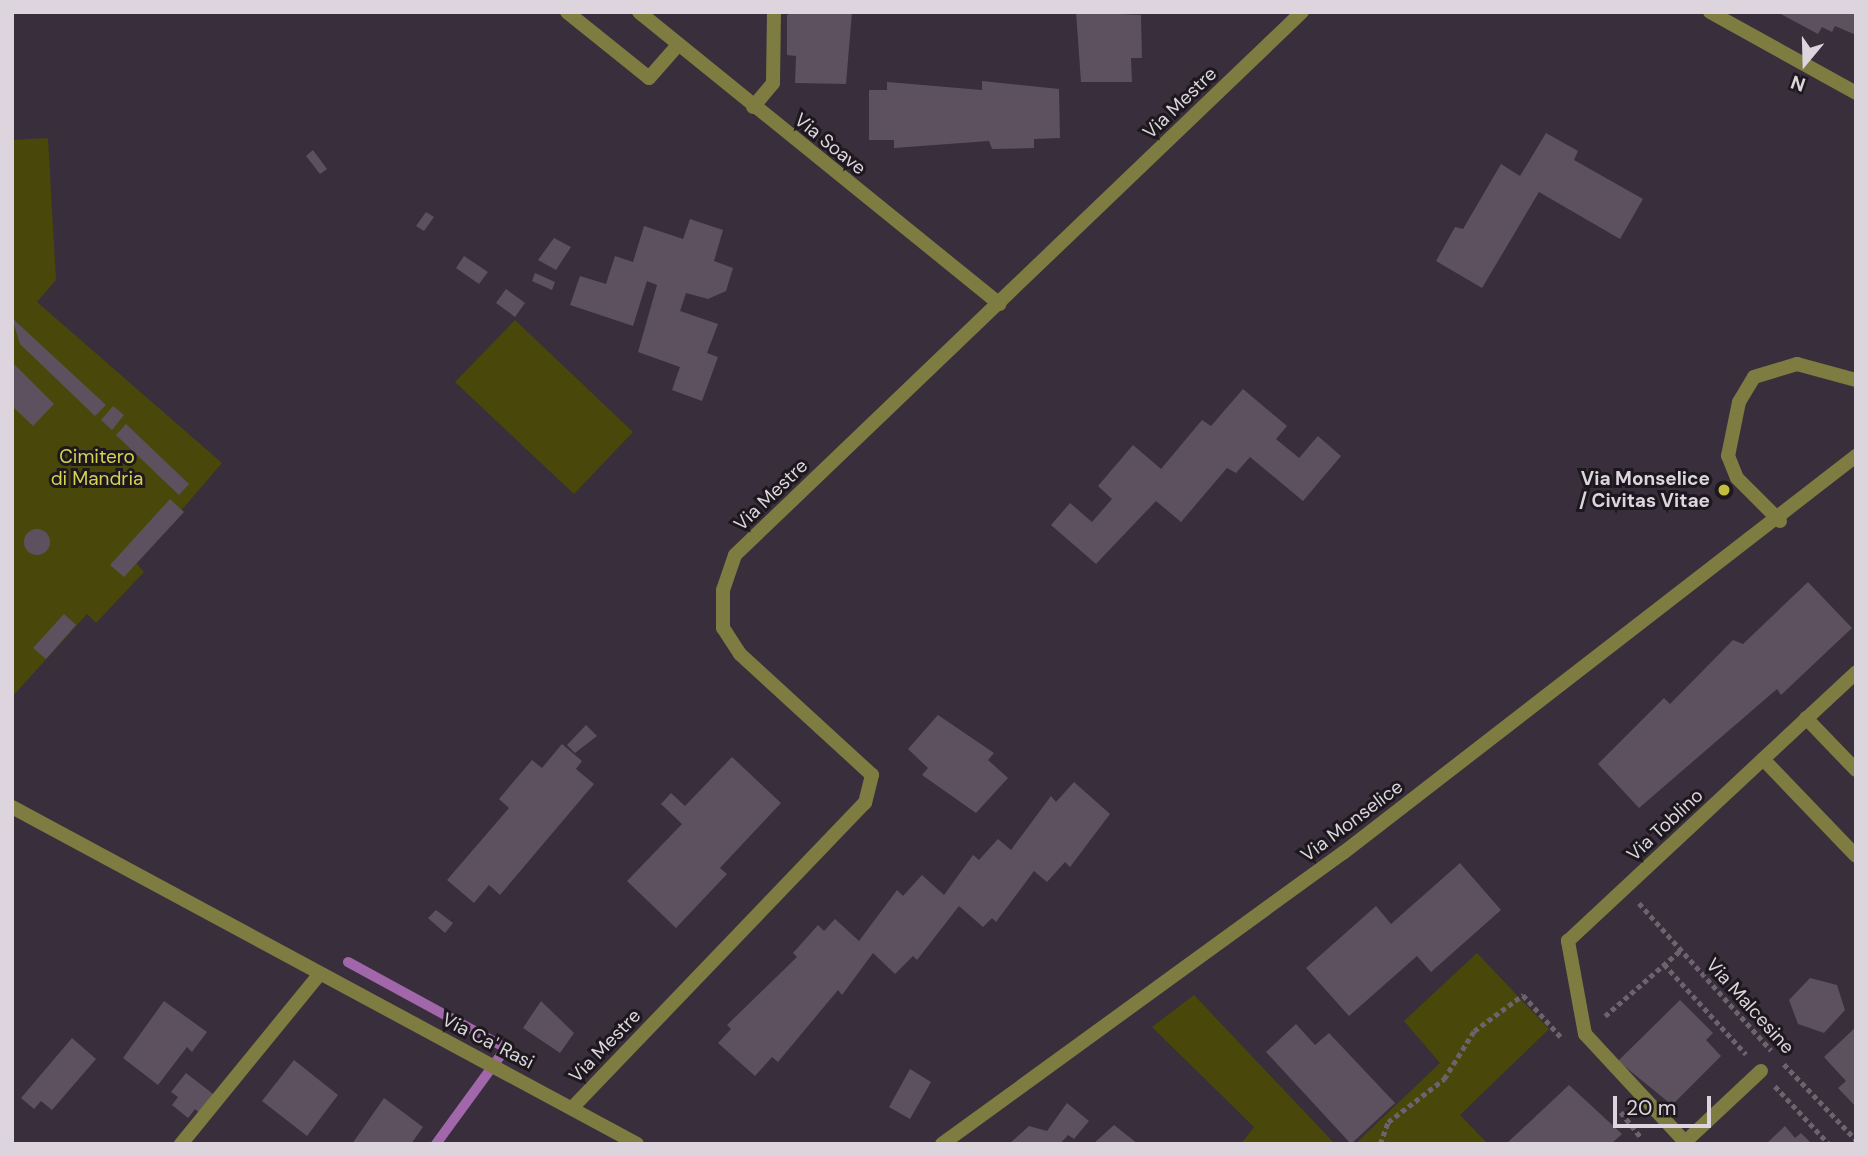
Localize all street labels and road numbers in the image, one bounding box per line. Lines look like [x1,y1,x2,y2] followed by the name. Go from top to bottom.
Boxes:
[1138,62,1222,144] street label: Via Mestre
[790,108,870,180] street label: Via Soave
[729,454,813,536] street label: Via Mestre
[1297,775,1407,867] street label: Via Monselice
[1622,784,1708,866] street label: Via Toblino
[1701,954,1799,1058] street label: Via Malcesine
[564,1004,646,1088] street label: Via Mestre
[438,1008,538,1074] street label: Via Ca' Rasi

